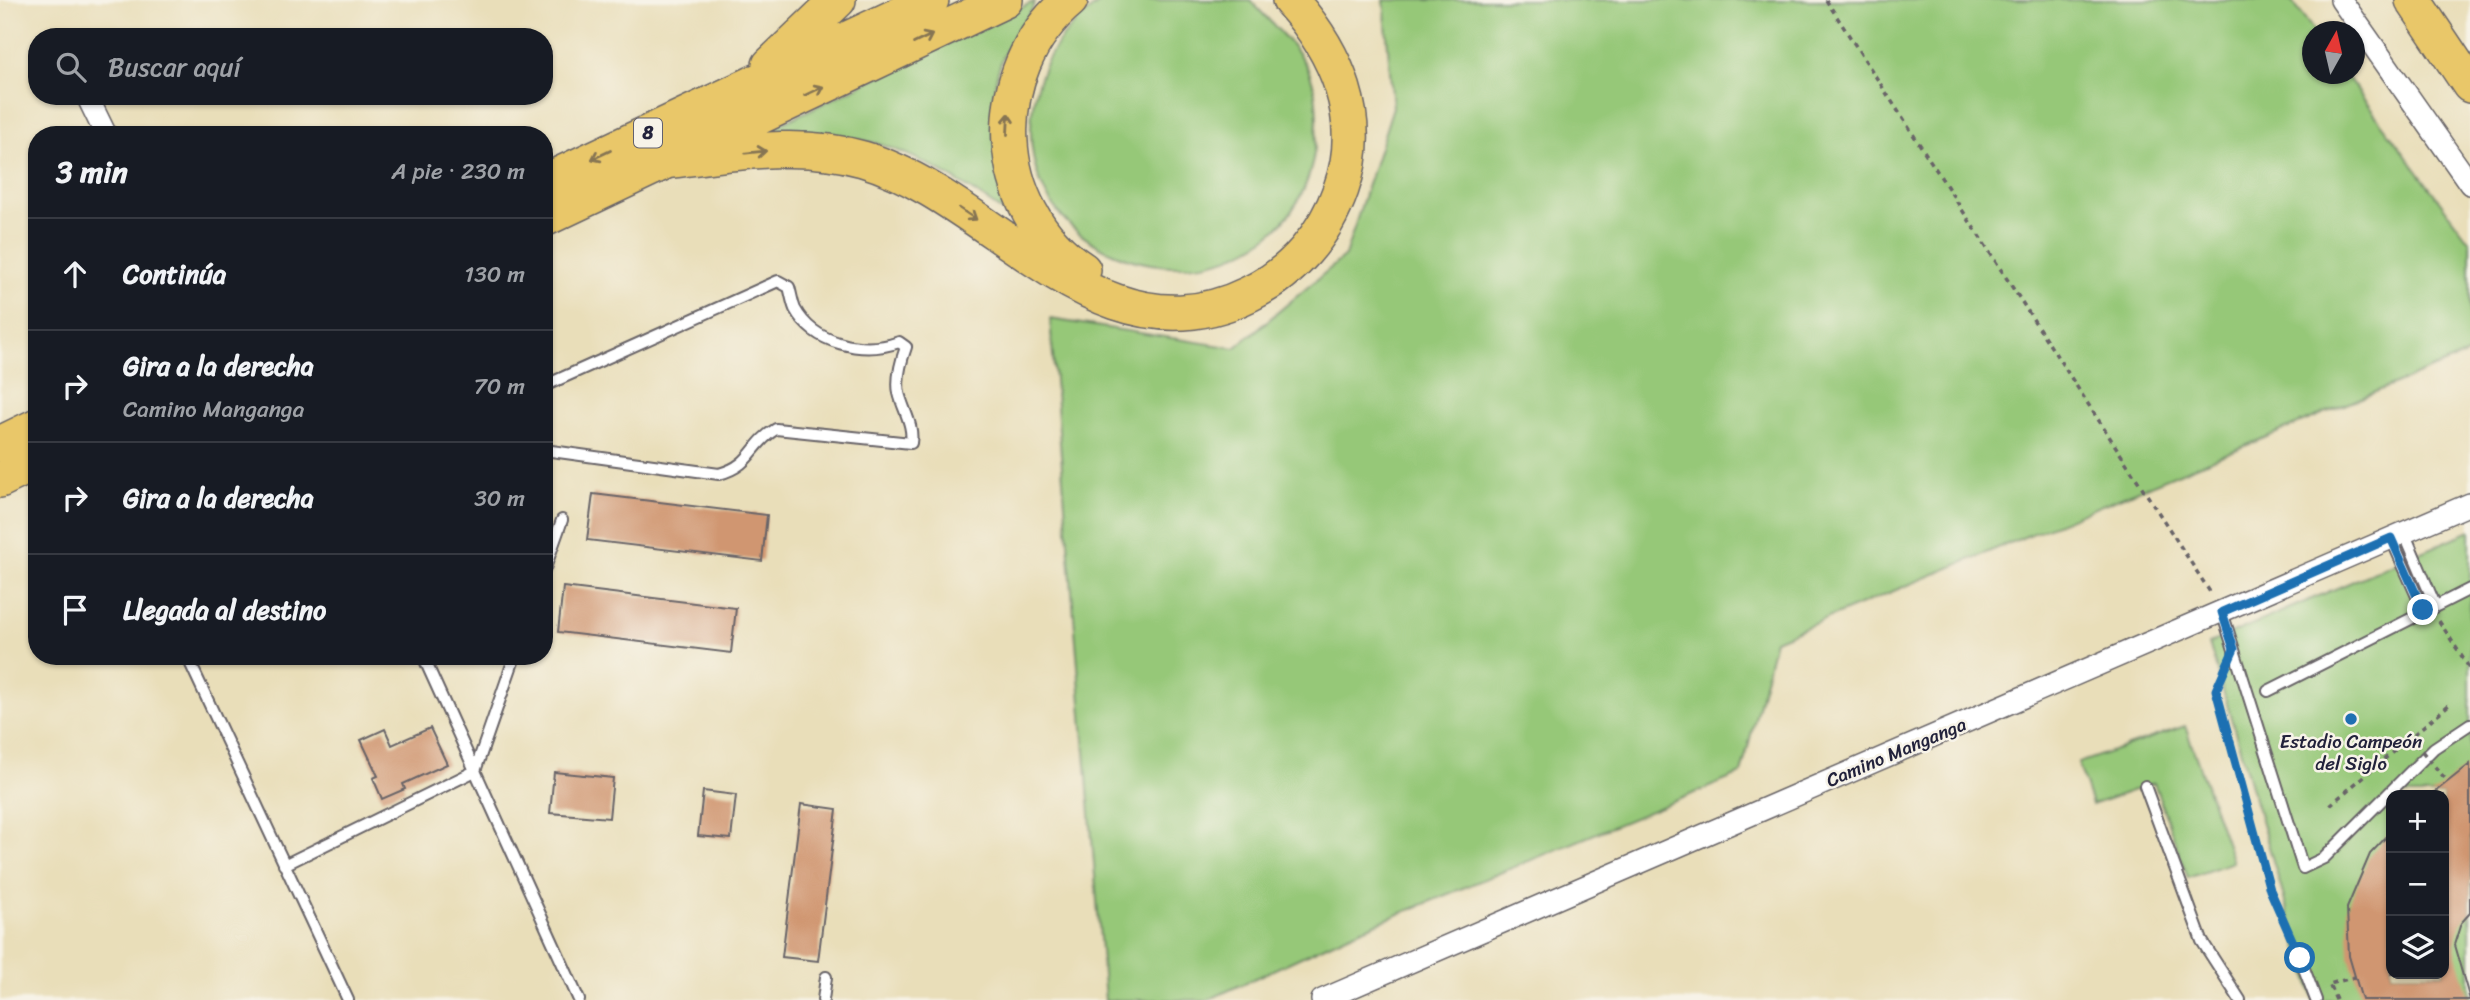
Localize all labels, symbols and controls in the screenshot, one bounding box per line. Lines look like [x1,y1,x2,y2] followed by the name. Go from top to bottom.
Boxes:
[2302,21,2365,84] north arrow
[28,28,553,105] search box
[912,32,933,46] one-way arrow
[108,44,241,90] text: Buscar aquí
[52,48,90,86] icon: search
[803,84,824,97] one-way arrow
[1002,113,1015,136] one-way arrow
[634,118,662,148] road number: 8
[56,145,128,199] text: 3 min
[744,145,767,158] one-way arrow
[591,149,612,163] one-way arrow
[391,151,525,192] text: A pie · 230 m
[958,206,977,221] one-way arrow
[123,251,226,297] text: Continúa
[464,254,525,295] text: 130 m
[56,255,94,293] icon: ahead
[123,343,314,389] text: Gira a la derecha
[474,366,525,407] text: 70 m
[56,367,94,405] icon: right
[123,389,304,430] text: Camino Manganga
[123,475,314,521] text: Gira a la derecha
[474,478,525,519] text: 30 m
[56,479,94,517] icon: right
[123,587,326,633] text: Llegada al destino
[56,591,94,629] icon: arrive
[2407,594,2438,625] route end
[1821,707,1972,796] street label: Camino Manganga
[2343,711,2359,727] marker: Estadio Campeón del Siglo
[2280,725,2422,780] place label: Estadio Campeón del Siglo
[2386,790,2449,979] map controls
[2386,790,2449,853] button: +
[2386,853,2449,916] button: −
[2386,916,2449,979] button: layers
[2284,942,2315,973] route start

